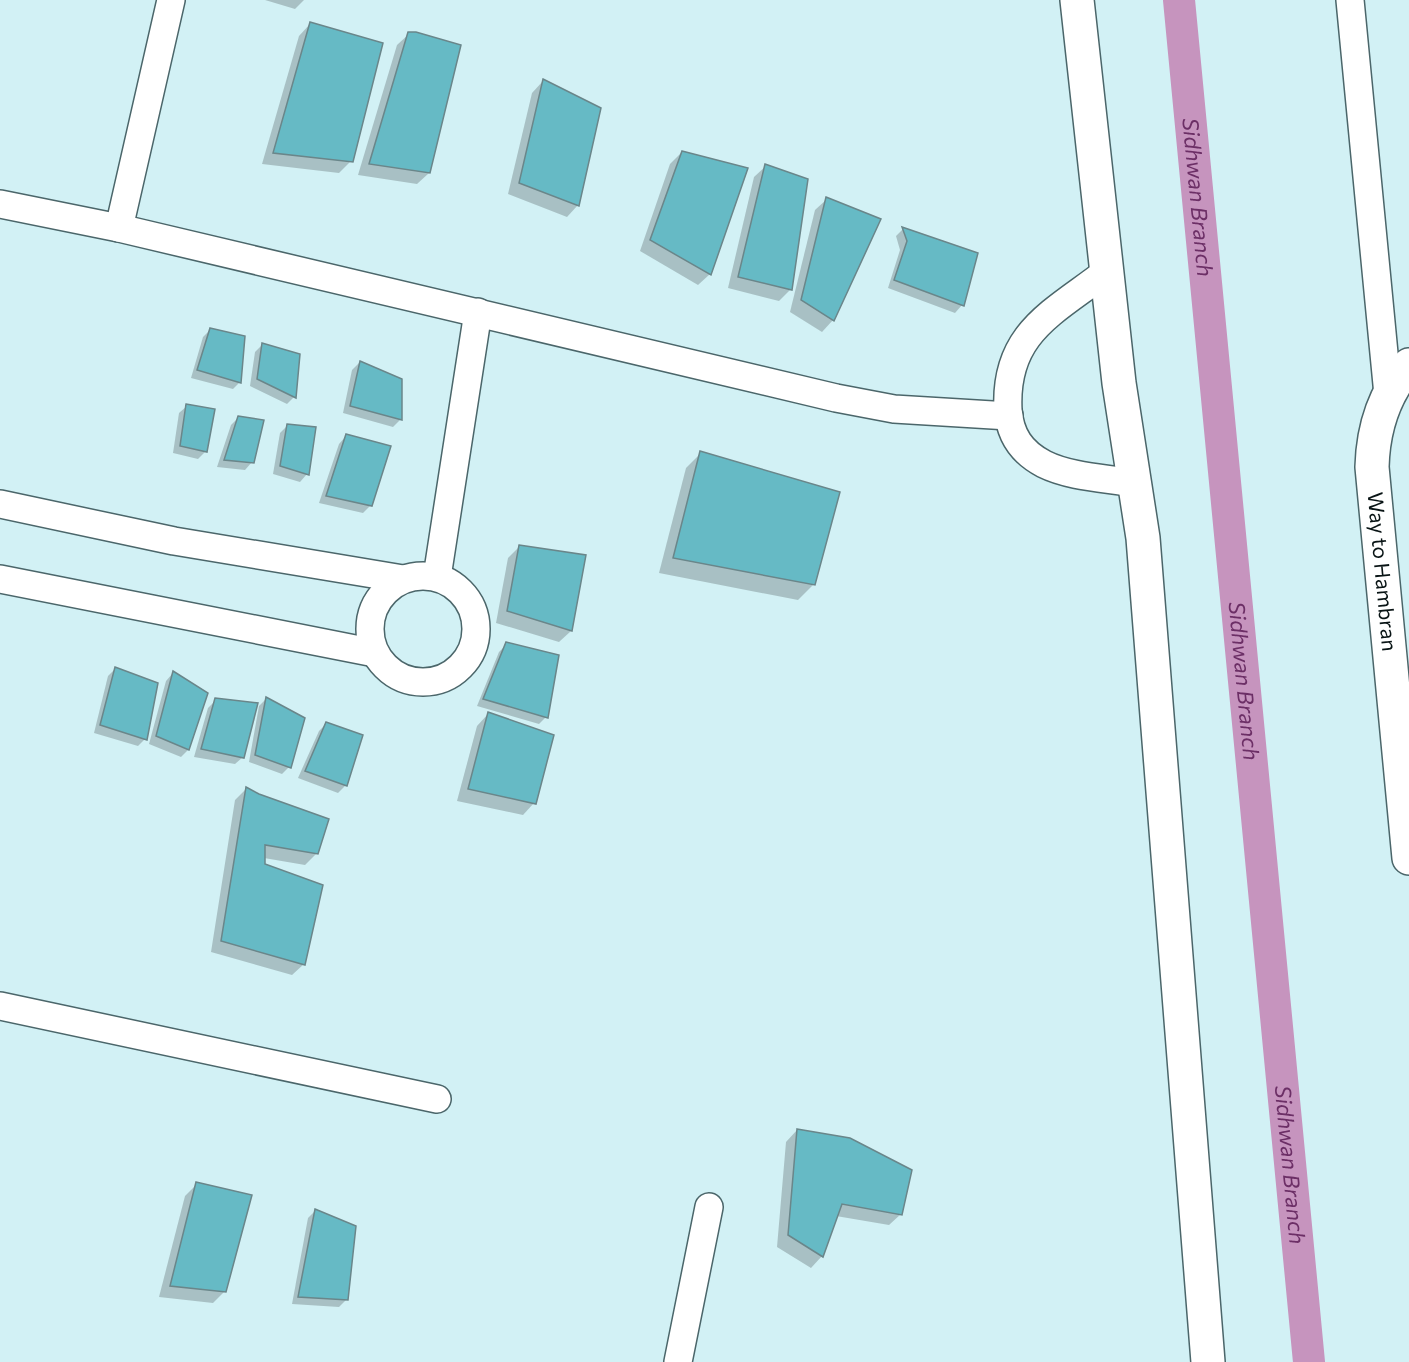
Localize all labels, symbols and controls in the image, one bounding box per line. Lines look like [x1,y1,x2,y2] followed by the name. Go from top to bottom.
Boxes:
[1177,116,1219,278] water label: Sidhwan Branch
[1363,491,1403,652] street label: Way to Hambran
[1223,600,1266,762] water label: Sidhwan Branch
[1270,1084,1312,1245] water label: Sidhwan Branch

